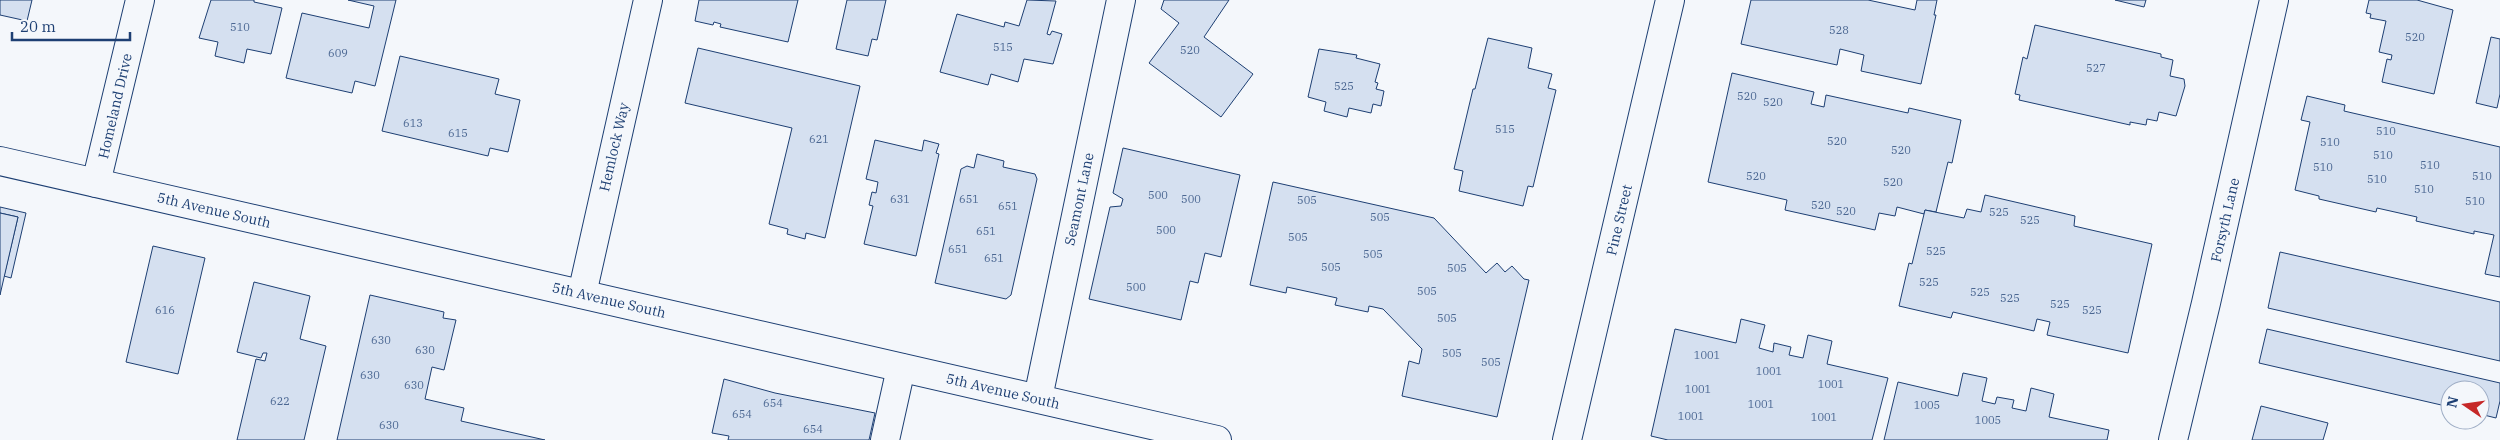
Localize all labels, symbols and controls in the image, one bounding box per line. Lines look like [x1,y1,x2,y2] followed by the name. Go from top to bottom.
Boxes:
[12,10,130,42] scale bar
[20,17,56,36] text: 20 m
[230,20,250,34] house number: 510
[1829,23,1849,37] house number: 528
[2405,30,2425,44] house number: 520
[993,40,1013,54] house number: 515
[1180,43,1200,57] house number: 520
[328,46,348,60] house number: 609
[94,52,136,160] street label: Homeland Drive
[2086,61,2106,75] house number: 527
[1334,79,1354,93] house number: 525
[1737,89,1757,103] house number: 520
[1763,95,1783,109] house number: 520
[595,100,633,193] street label: Hemlock Way
[403,116,423,130] house number: 613
[1495,122,1515,136] house number: 515
[2376,124,2396,138] house number: 510
[448,126,468,140] house number: 615
[809,132,829,146] house number: 621
[1827,134,1847,148] house number: 520
[2320,135,2340,149] house number: 510
[1891,143,1911,157] house number: 520
[2373,148,2393,162] house number: 510
[1060,151,1098,247] street label: Seamont Lane
[2420,158,2440,172] house number: 510
[2313,160,2333,174] house number: 510
[1746,169,1766,183] house number: 520
[2472,169,2492,183] house number: 510
[2367,172,2387,186] house number: 510
[1883,175,1903,189] house number: 520
[2207,176,2243,264] street label: Forsyth Lane
[2414,182,2434,196] house number: 510
[1602,183,1636,257] street label: Pine Street
[155,188,273,232] street label: 5th Avenue South
[1148,188,1168,202] house number: 500
[890,192,910,206] house number: 631
[959,192,979,206] house number: 651
[1181,192,1201,206] house number: 500
[1297,193,1317,207] house number: 505
[2465,194,2485,208] house number: 510
[1811,198,1831,212] house number: 520
[998,199,1018,213] house number: 651
[1836,204,1856,218] house number: 520
[1989,205,2009,219] house number: 525
[1370,210,1390,224] house number: 505
[2020,213,2040,227] house number: 525
[1156,223,1176,237] house number: 500
[976,224,996,238] house number: 651
[1288,230,1308,244] house number: 505
[948,242,968,256] house number: 651
[1926,244,1946,258] house number: 525
[1363,247,1383,261] house number: 505
[984,251,1004,265] house number: 651
[1321,260,1341,274] house number: 505
[1447,261,1467,275] house number: 505
[1919,275,1939,289] house number: 525
[550,278,668,322] street label: 5th Avenue South
[1126,280,1146,294] house number: 500
[1417,284,1437,298] house number: 505
[1970,285,1990,299] house number: 525
[2000,291,2020,305] house number: 525
[2050,297,2070,311] house number: 525
[155,303,175,317] house number: 616
[2082,303,2102,317] house number: 525
[1437,311,1457,325] house number: 505
[371,333,391,347] house number: 630
[415,343,435,357] house number: 630
[1442,346,1462,360] house number: 505
[1694,348,1720,362] house number: 1001
[1481,355,1501,369] house number: 505
[1756,364,1782,378] house number: 1001
[360,368,380,382] house number: 630
[944,369,1062,413] street label: 5th Avenue South
[1818,377,1844,391] house number: 1001
[404,378,424,392] house number: 630
[2440,380,2490,430] north arrow
[1685,382,1711,396] house number: 1001
[270,394,290,408] house number: 622
[2442,395,2462,409] text: N
[763,396,783,410] house number: 654
[1748,397,1774,411] house number: 1001
[1914,398,1940,412] house number: 1005
[732,407,752,421] house number: 654
[1678,409,1704,423] house number: 1001
[1811,410,1837,424] house number: 1001
[1975,413,2001,427] house number: 1005
[379,418,399,432] house number: 630
[803,422,823,436] house number: 654

